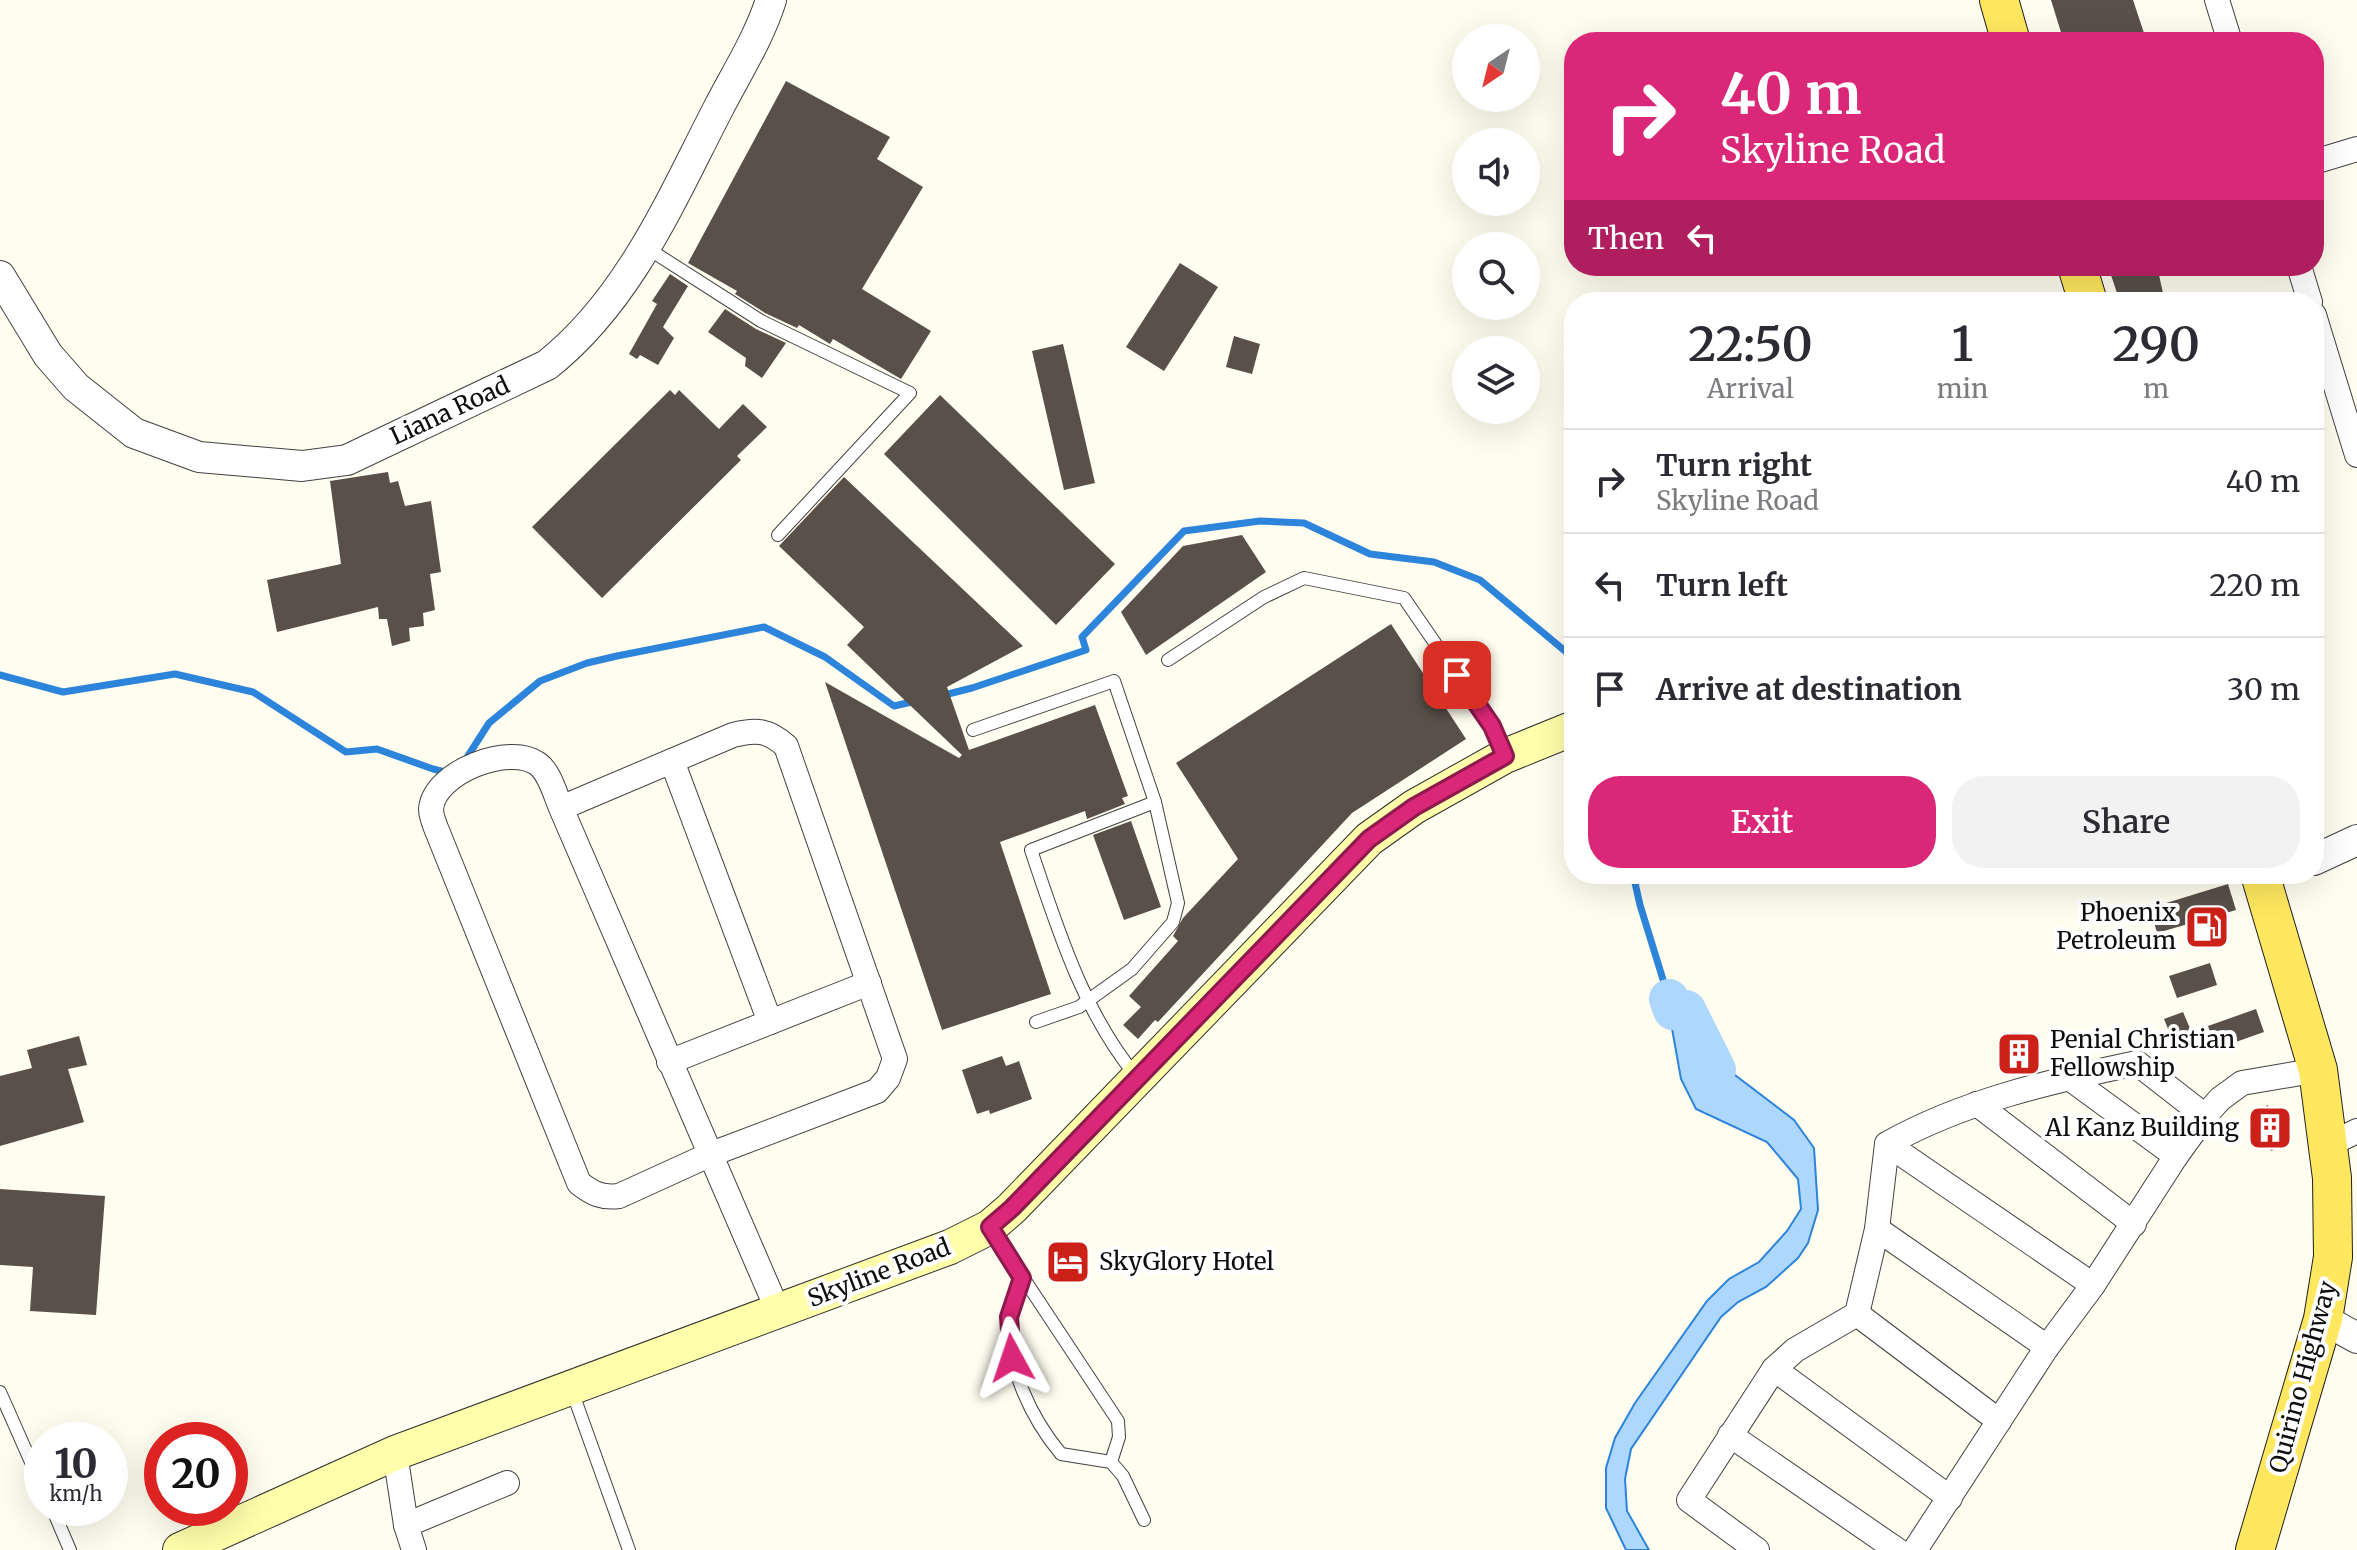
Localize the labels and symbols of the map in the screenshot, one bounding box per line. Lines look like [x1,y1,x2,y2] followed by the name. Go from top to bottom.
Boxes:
[1452,24,1540,112] north arrow
[385,369,514,452] street label: Liana Road
[1423,641,1491,709] pin
[2056,897,2177,956] place label: Phoenix Petroleum
[2183,903,2231,951] fuel station icon: Phoenix Petroleum
[2050,1024,2235,1083] place label: Penial Christian Fellowship
[1995,1030,2043,1078] building icon: Penial Christian Fellowship
[2246,1104,2294,1152] building icon: Al Kanz Building
[2044,1112,2239,1143] place label: Al Kanz Building
[803,1231,955,1314] street label: Skyline Road
[1044,1238,1092,1286] hotel icon: SkyGlory Hotel
[1099,1246,1274,1277] place label: SkyGlory Hotel
[2262,1277,2343,1476] street label: Quirino Highway
[970,1316,1054,1400] position arrow
[144,1422,248,1526] speed limit sign: 20

